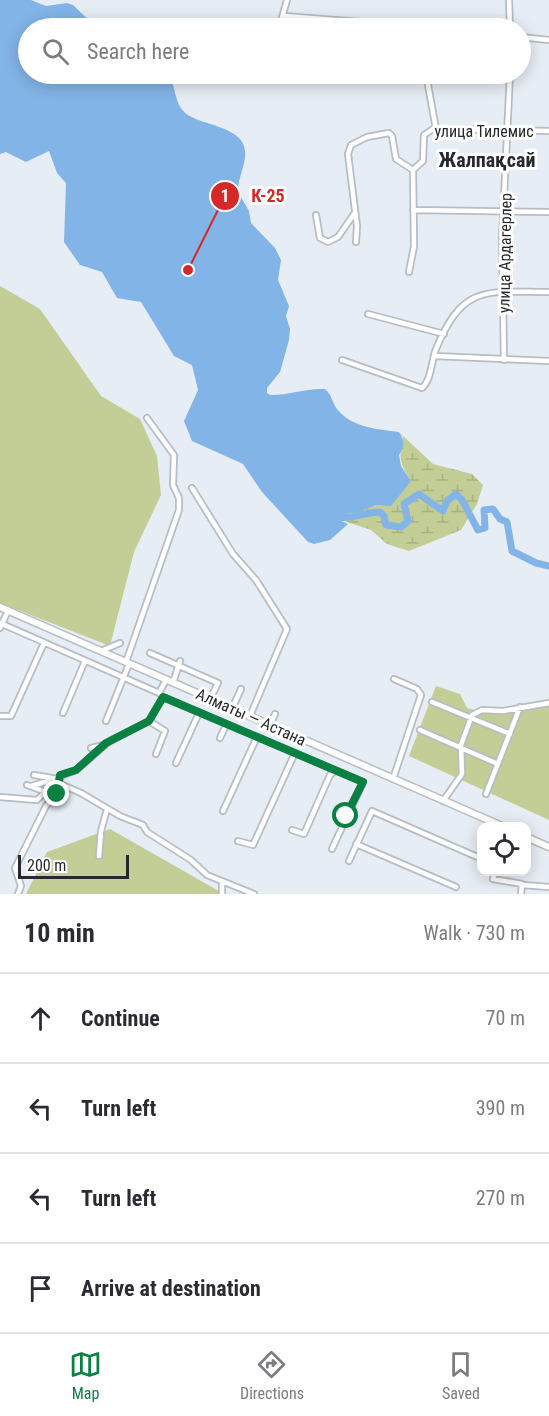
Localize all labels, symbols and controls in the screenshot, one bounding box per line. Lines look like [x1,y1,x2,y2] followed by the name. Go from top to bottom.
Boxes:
[18,18,531,84] search box
[39,35,72,68] icon: search
[87,39,189,64] text: Search here
[434,122,534,141] street label: улица Тилемис
[439,148,535,172] district label: Жалпақсай
[210,178,297,214] callout: К-25
[220,185,230,206] text: 1
[251,185,285,206] text: К-25
[494,193,516,313] street label: улица Ардагерлер
[193,684,309,750] street label: Алматы — Астана
[43,780,69,806] route end
[332,802,358,828] route start
[477,822,531,876] map controls
[477,822,531,876] button: locate
[18,852,129,880] scale bar
[27,856,66,875] text: 200 m
[24,918,95,948] text: 10 min
[424,921,525,945] text: Walk · 730 m
[24,1002,57,1035] icon: ahead
[81,1006,160,1031] text: Continue
[486,1006,525,1030] text: 70 m
[24,1092,57,1125] icon: left
[81,1096,156,1121] text: Turn left
[476,1096,525,1120] text: 390 m
[24,1182,57,1215] icon: left
[81,1186,156,1211] text: Turn left
[476,1186,525,1210] text: 270 m
[24,1272,57,1305] icon: arrive
[81,1276,261,1301] text: Arrive at destination
[69,1348,102,1403] tab: Map
[240,1348,304,1403] tab: Directions
[442,1348,480,1403] tab: Saved

